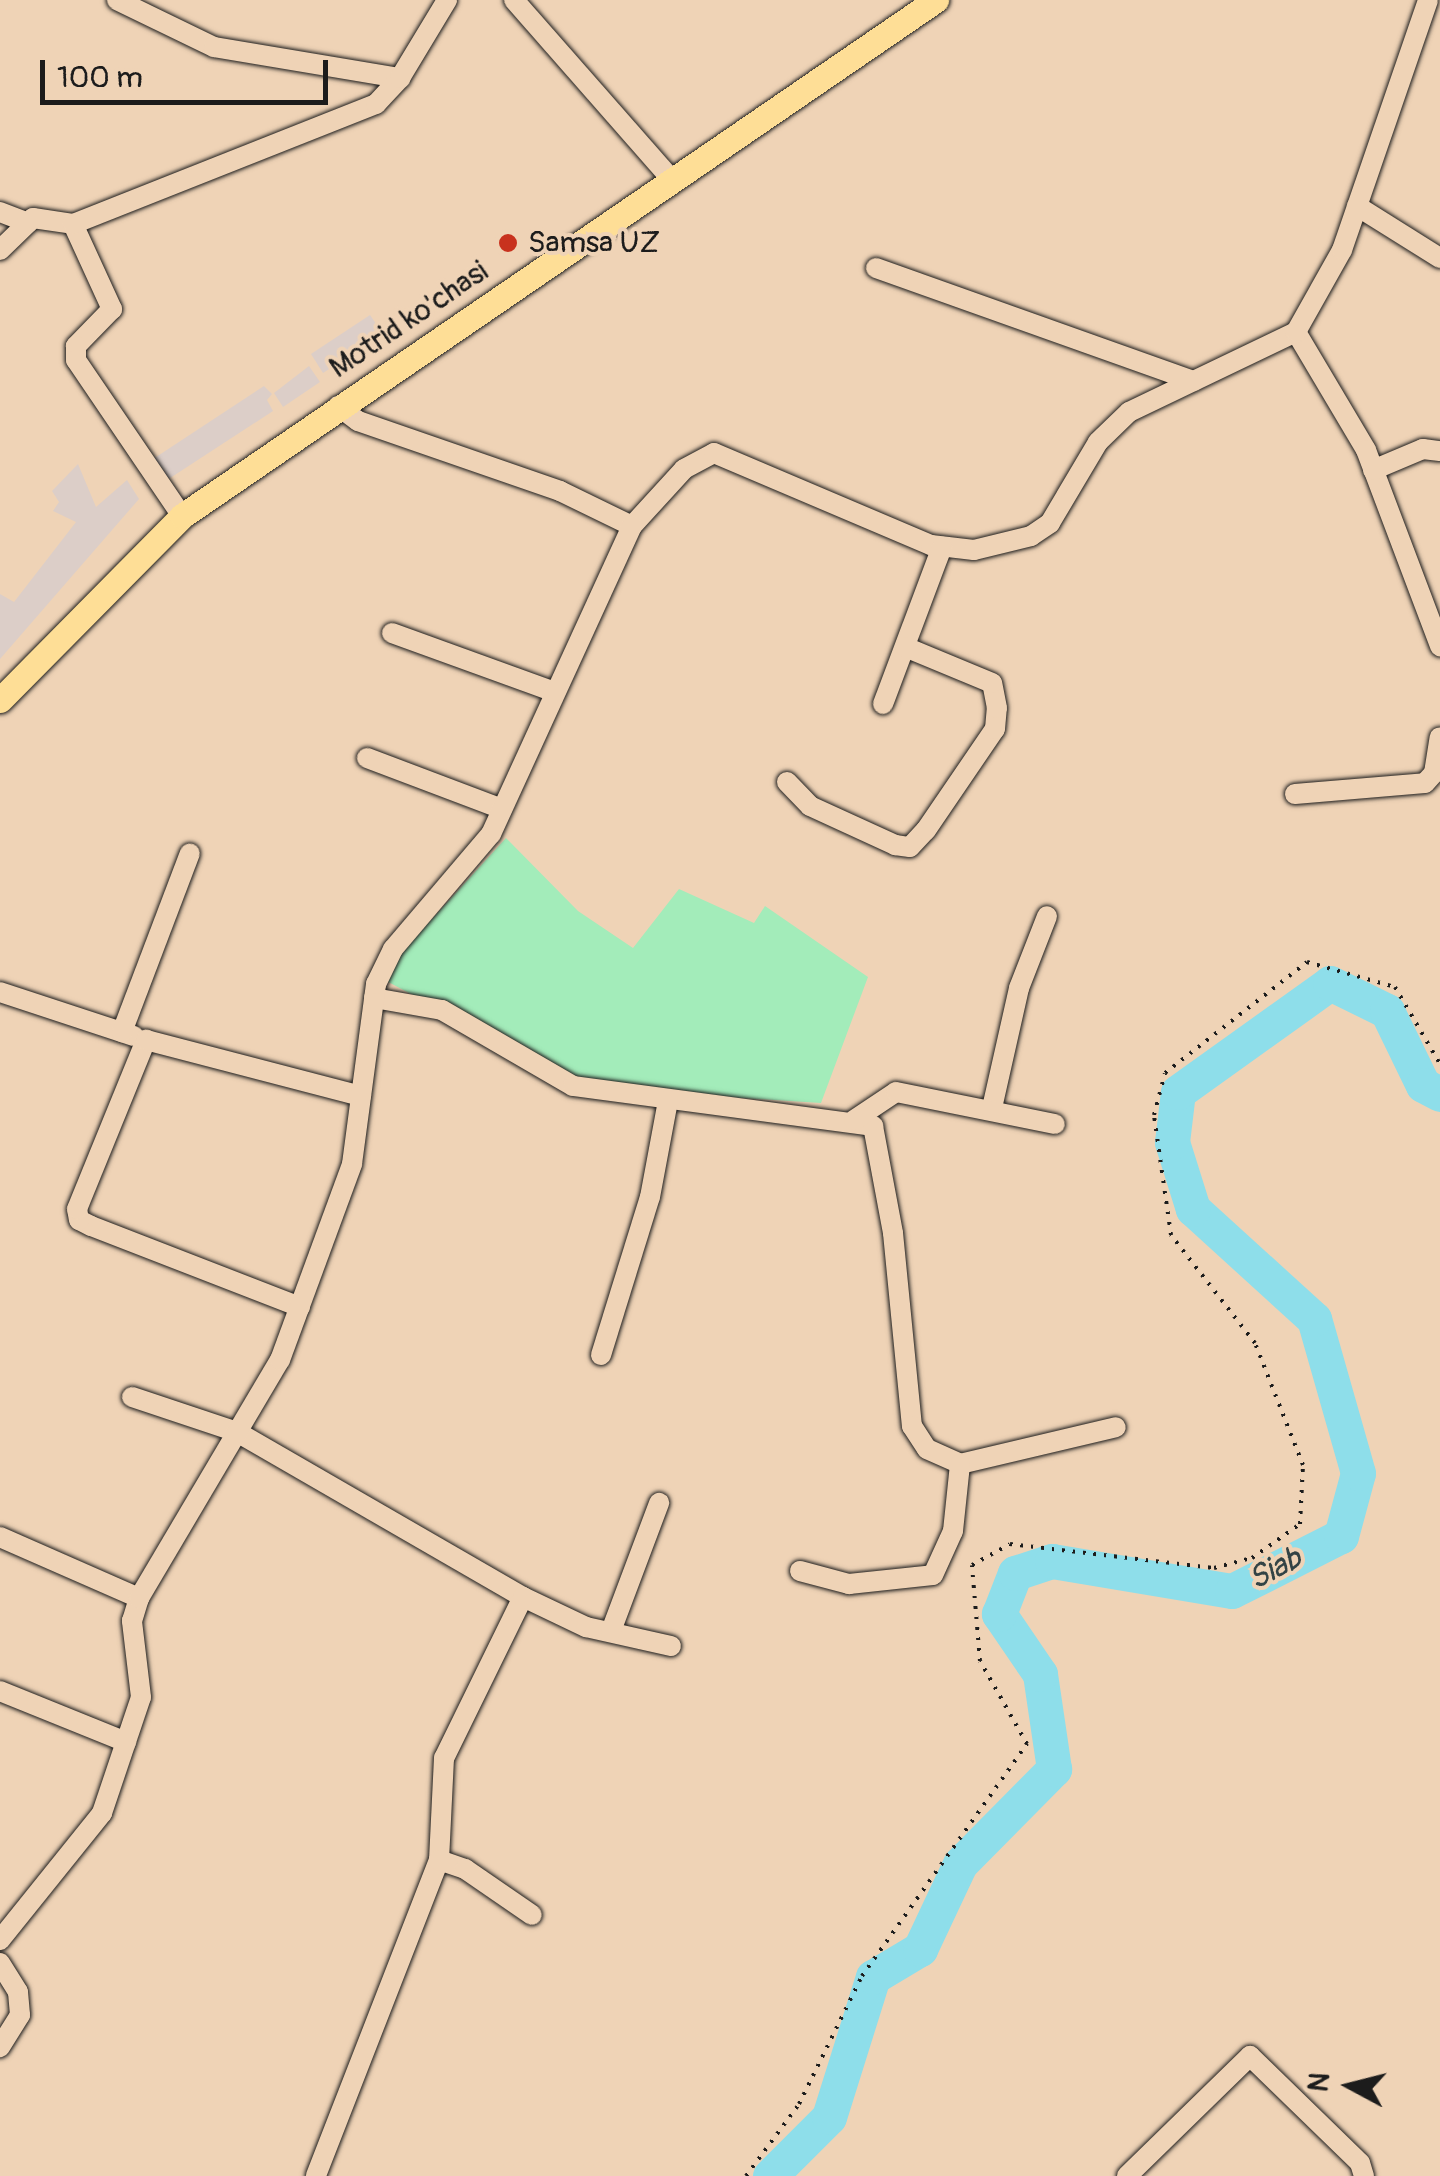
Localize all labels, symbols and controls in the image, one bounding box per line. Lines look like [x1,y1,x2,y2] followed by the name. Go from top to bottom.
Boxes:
[45,40,332,102] scale bar
[57,59,143,96] text: 100 m
[528,225,660,261] place label: Samsa UZ
[497,232,519,254] marker: Samsa UZ
[323,254,495,386] street label: Motrid ko'chasi
[1242,1539,1308,1599] water label: Siab
[1300,2036,1400,2136] north arrow
[1301,2071,1338,2094] text: N

